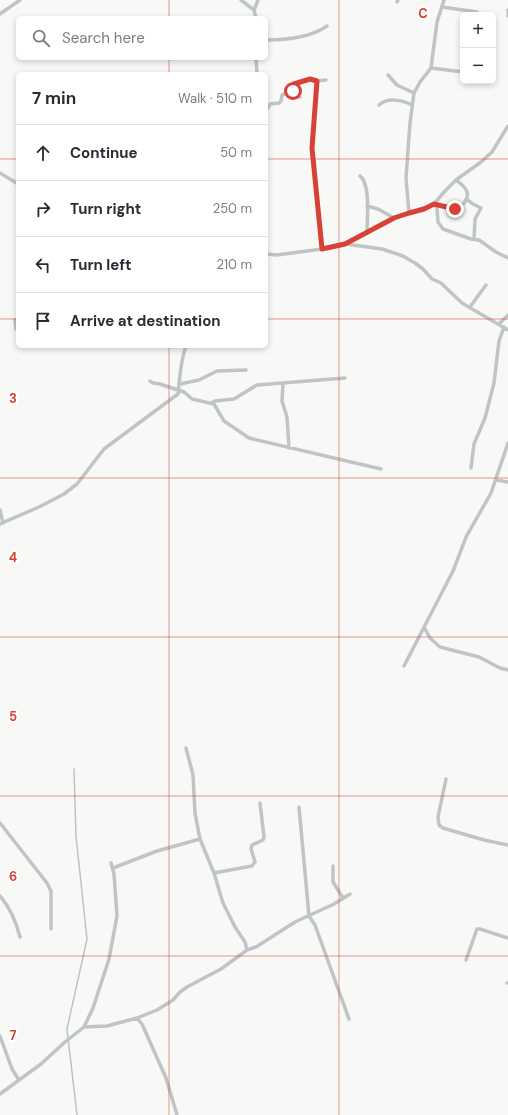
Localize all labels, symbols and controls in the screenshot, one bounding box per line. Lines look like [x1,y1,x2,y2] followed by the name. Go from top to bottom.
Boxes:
[418,5,428,22] text: C
[460,12,496,84] map controls
[460,12,496,48] button: +
[16,16,268,60] search box
[30,27,52,49] icon: search
[62,28,145,48] text: Search here
[460,48,496,84] button: −
[284,82,302,100] route start
[32,87,76,109] text: 7 min
[178,90,252,107] text: Walk · 510 m
[32,142,54,164] icon: ahead
[70,143,138,163] text: Continue
[220,144,252,161] text: 50 m
[32,198,54,220] icon: right
[70,199,141,219] text: Turn right
[213,200,252,217] text: 250 m
[446,200,464,218] route end
[32,254,54,276] icon: left
[70,255,131,275] text: Turn left
[217,256,252,273] text: 210 m
[32,310,54,332] icon: arrive
[70,311,221,331] text: Arrive at destination
[9,390,17,407] text: 3
[9,549,17,566] text: 4
[9,708,17,725] text: 5
[9,868,17,885] text: 6
[10,1027,17,1044] text: 7

